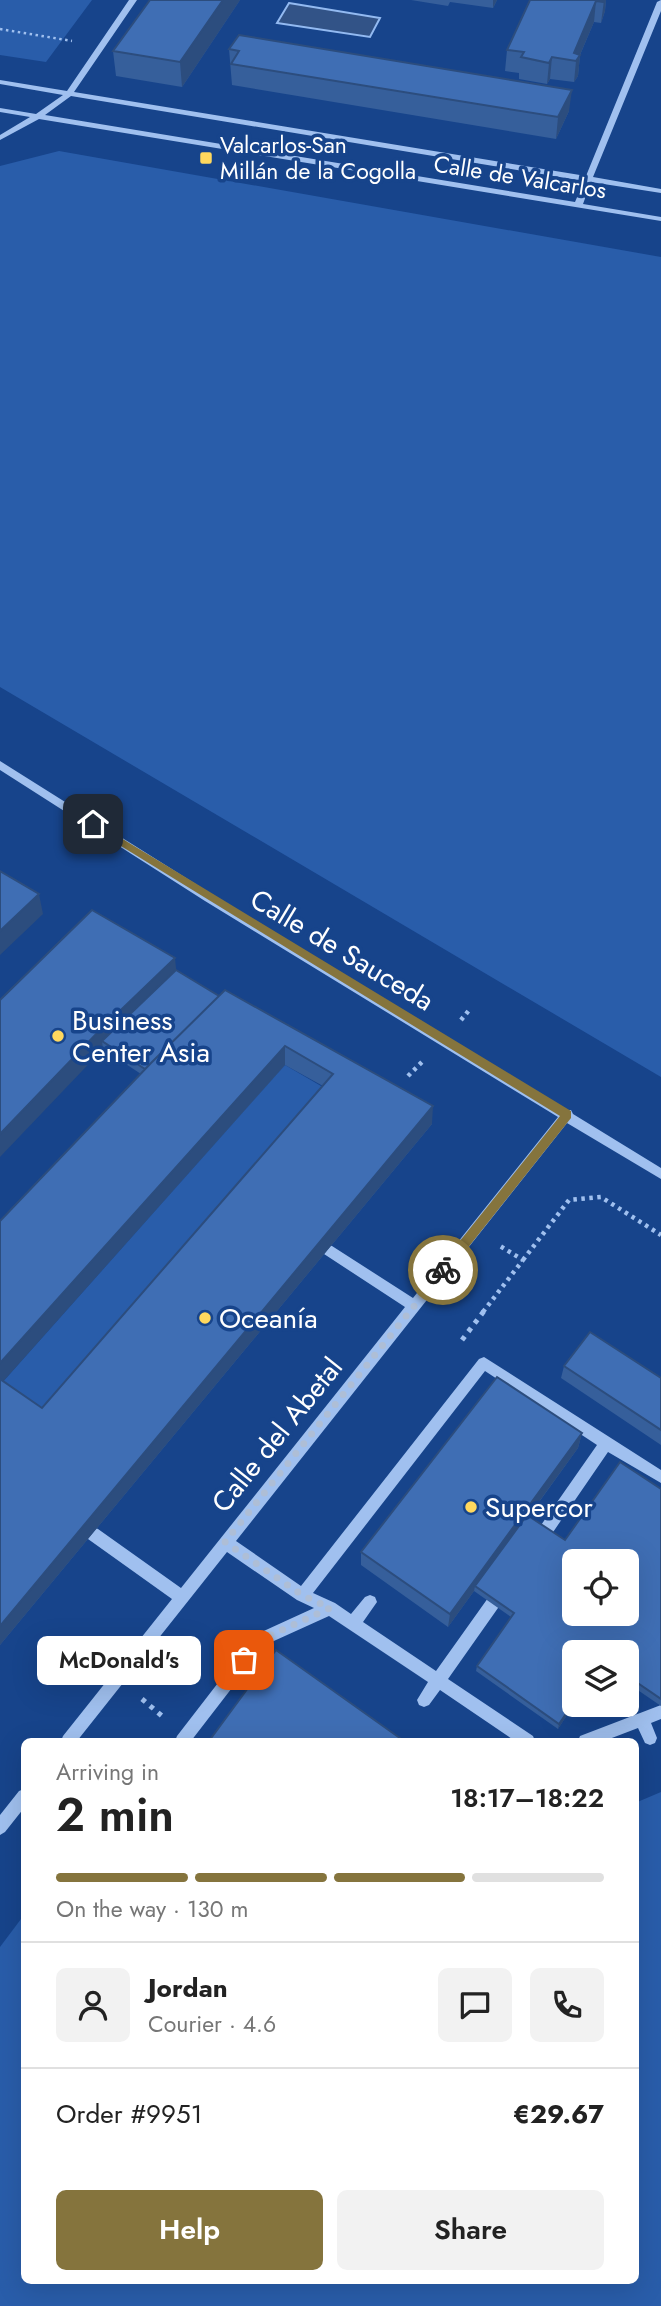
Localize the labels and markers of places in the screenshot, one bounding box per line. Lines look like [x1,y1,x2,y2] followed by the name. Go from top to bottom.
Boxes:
[220,128,416,188] place label: Valcarlos-San Millán de la Cogolla
[198,150,214,166] marker: Valcarlos-San Millán de la Cogolla
[63,794,123,854] pin
[72,1000,210,1073] place label: Business Center Asia
[50,1028,66,1044] marker: Business Center Asia
[219,1298,318,1339] place label: Oceanía
[197,1310,213,1326] marker: Oceanía
[485,1487,593,1528] place label: Supercor
[463,1499,479,1515] marker: Supercor
[214,1630,274,1690] pin
[37,1636,202,1684] callout: McDonald's

